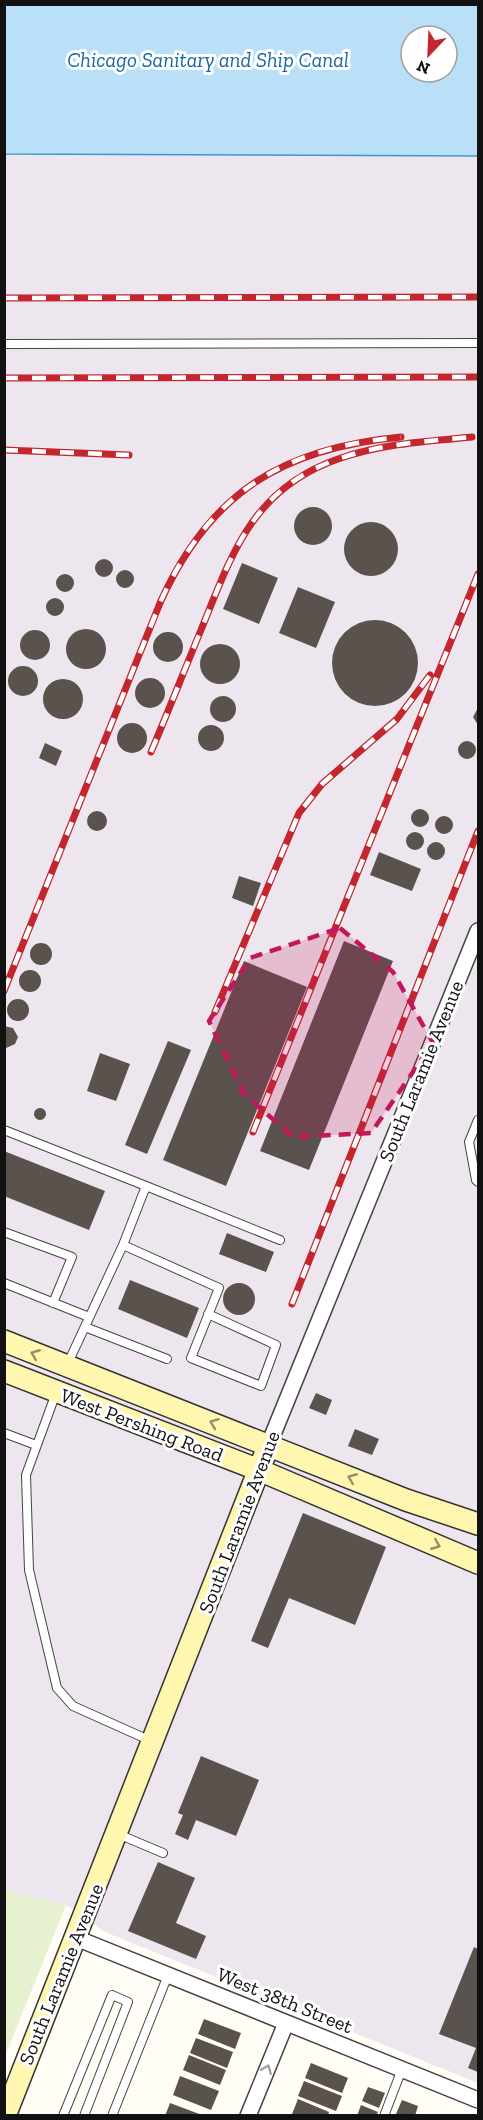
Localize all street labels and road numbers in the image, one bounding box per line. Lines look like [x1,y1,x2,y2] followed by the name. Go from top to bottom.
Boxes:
[374,977,468,1165] street label: South Laramie Avenue
[57,1383,227,1467] street label: West Pershing Road
[193,1427,285,1617] street label: South Laramie Avenue
[14,1880,108,2068] street label: South Laramie Avenue
[214,1962,357,2038] street label: West 38th Street

